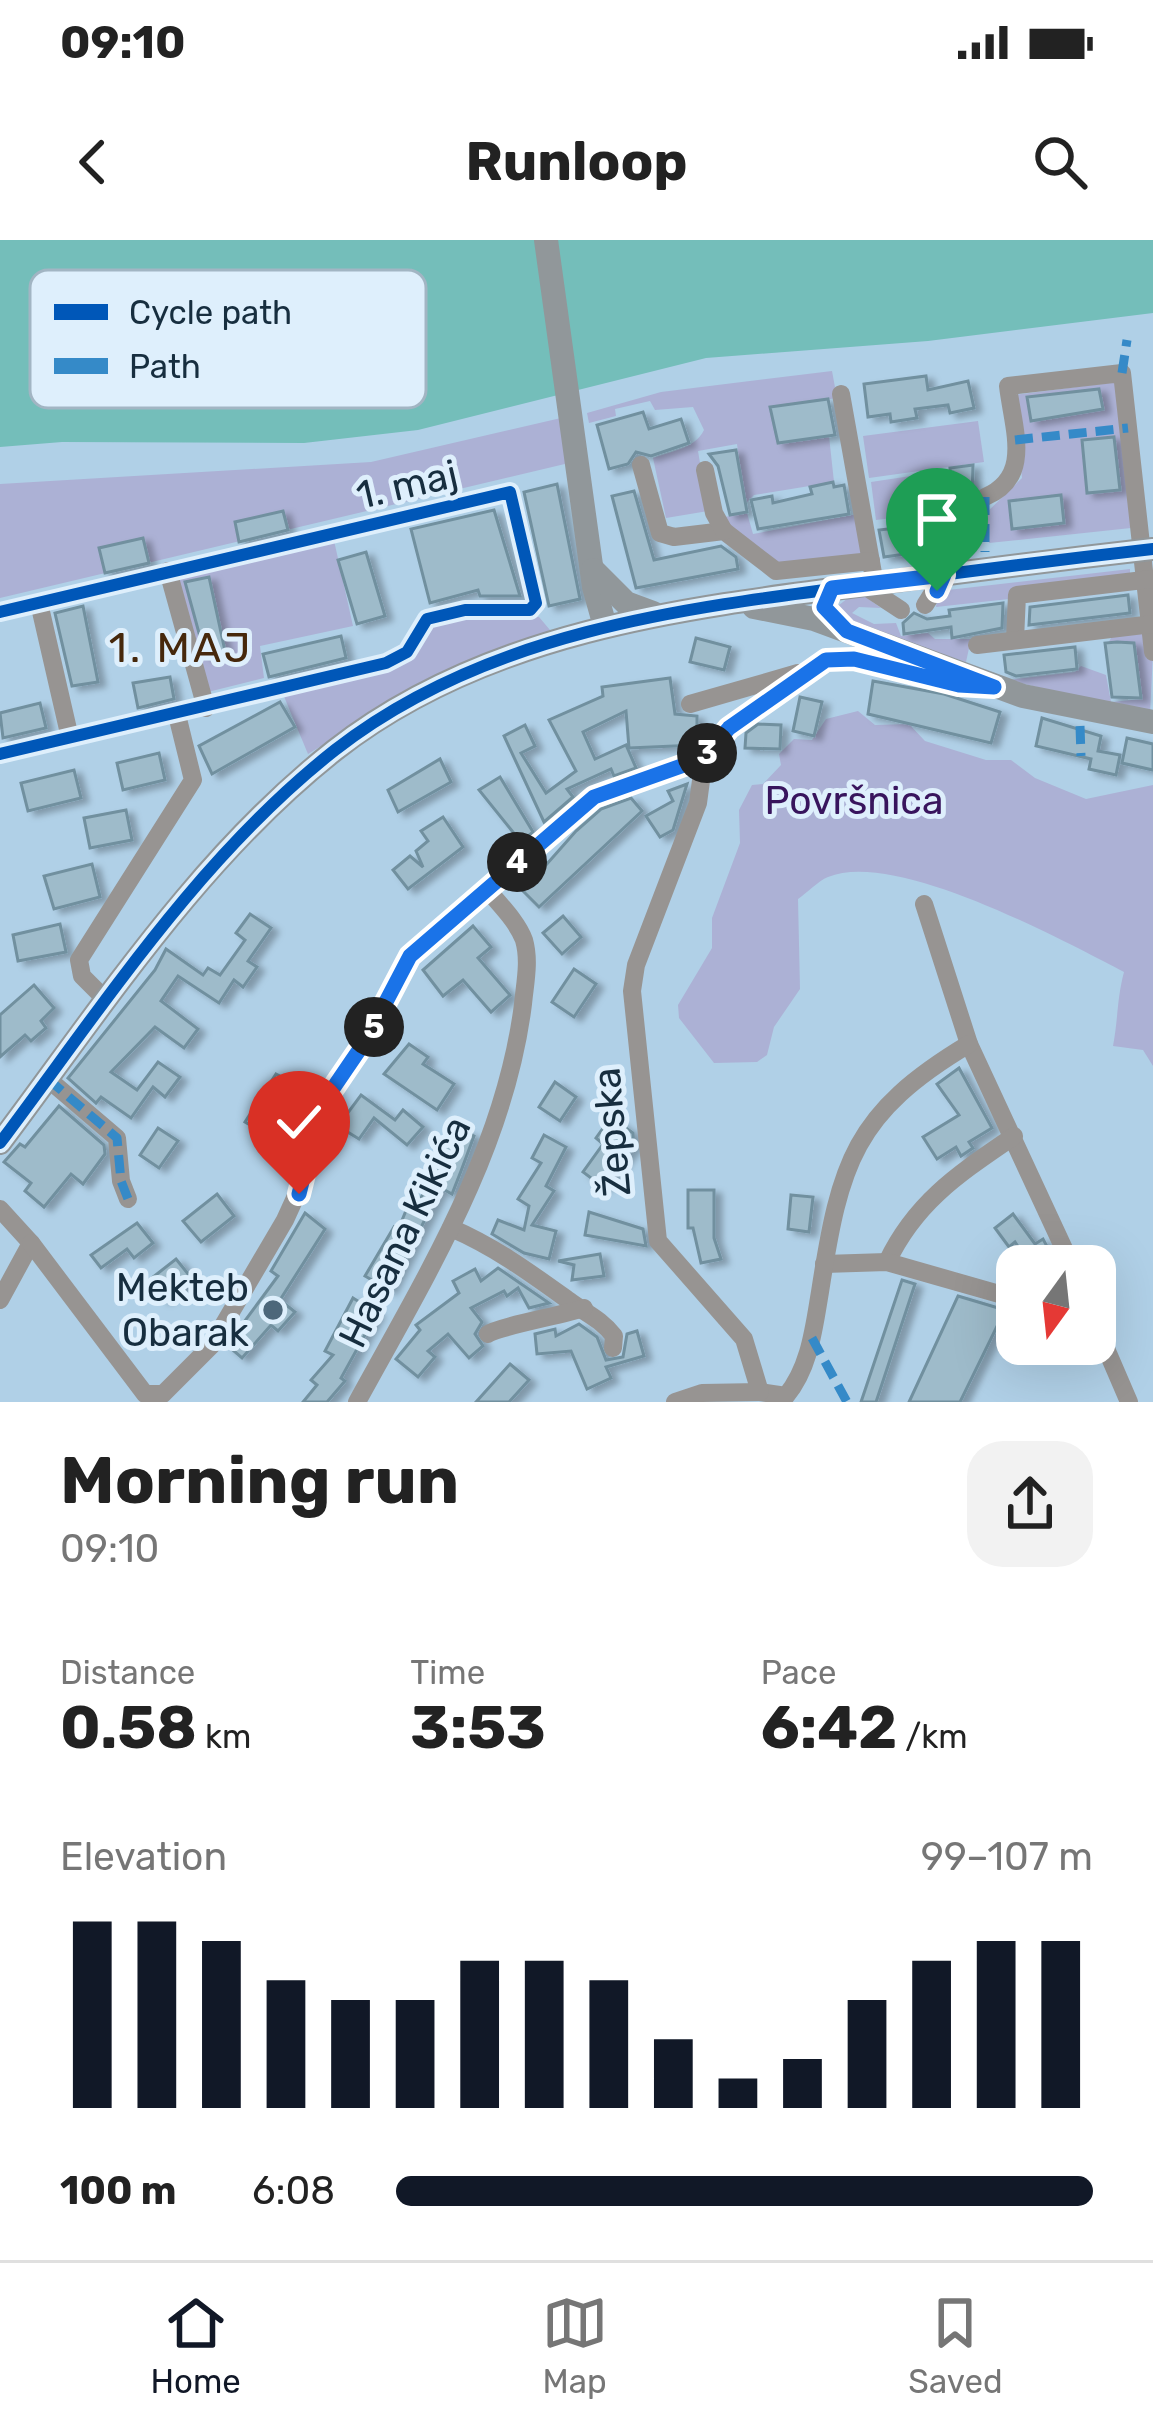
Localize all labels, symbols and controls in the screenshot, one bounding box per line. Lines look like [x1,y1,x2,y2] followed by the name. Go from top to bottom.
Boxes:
[60,16,186,69] text: 09:10
[60,129,126,195] icon: back
[1027,129,1093,195] icon: search
[465,130,688,194] text: Runloop
[30,270,426,408] legend
[129,293,292,332] text: Cycle path
[129,347,201,386] text: Path
[352,451,462,519] street label: 1. maj
[886,468,988,591] pin
[904,486,970,552] icon: arrive
[109,623,253,673] district label: 1. MAJ
[677,723,737,783] pin: 3
[696,733,718,772] text: 3
[765,778,943,824] park label: Površnica
[487,832,547,892] pin: 4
[506,842,528,881] text: 4
[344,997,404,1057] pin: 5
[363,1007,385,1046] text: 5
[583,1066,641,1198] street label: Žepska
[248,1071,350,1194] pin
[266,1089,332,1155] icon: check
[329,1109,481,1355] street label: Hasana Kikića
[996,1245,1116,1365] north arrow
[996,1245,1116,1365] map controls
[116,1265,249,1356] place label: Mekteb Obarak
[260,1297,286,1323] marker: Mekteb Obarak
[60,1441,459,1520] text: Morning run
[967,1441,1093,1567] button: share
[60,1526,159,1572] text: 09:10
[60,1653,195,1692] text: Distance
[410,1653,485,1692] text: Time
[761,1653,836,1692] text: Pace
[60,1692,197,1763] text: 0.58
[410,1692,546,1763] text: 3:53
[761,1692,897,1763] text: 6:42
[197,1717,251,1756] text: km
[897,1717,968,1756] text: /km
[60,1834,227,1880] text: Elevation
[921,1834,1093,1880] text: 99–107 m
[60,2168,176,2214] text: 100 m
[252,2168,335,2214] text: 6:08
[150,2290,241,2401] tab: Home
[542,2290,608,2401] tab: Map
[908,2290,1003,2401] tab: Saved

